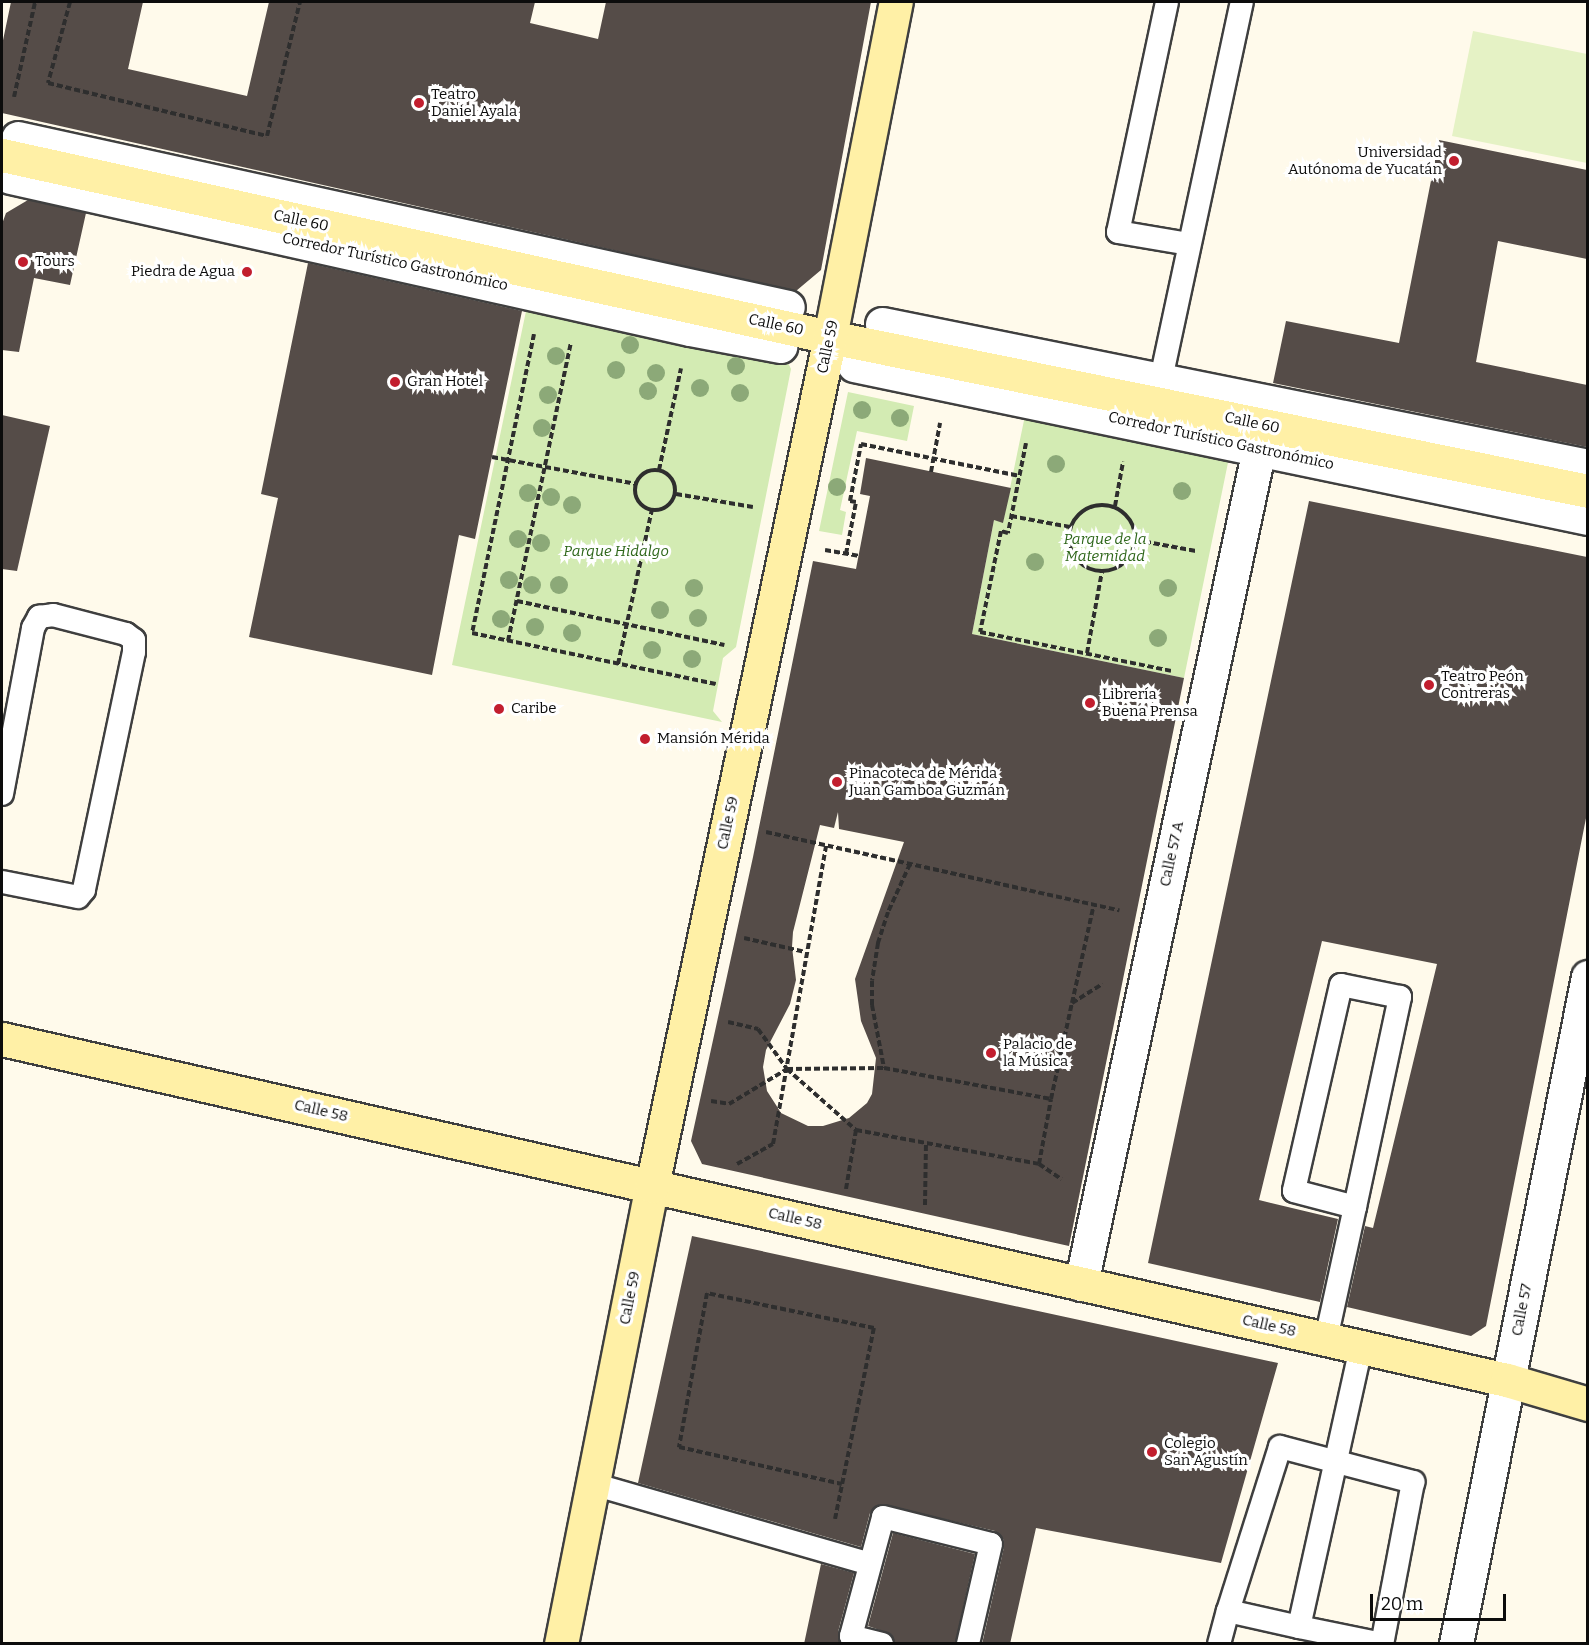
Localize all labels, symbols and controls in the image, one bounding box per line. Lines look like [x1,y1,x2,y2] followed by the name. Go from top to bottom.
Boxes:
[431,85,517,120] place label: Teatro Daniel Ayala
[412,96,426,110] marker: Teatro Daniel Ayala
[1288,143,1442,178] place label: Universidad Autónoma de Yucatán
[1447,154,1461,168] marker: Universidad Autónoma de Yucatán
[272,206,330,236] street label: Calle 60
[281,229,509,295] street label: Corredor Turístico Gastronómico
[35,253,75,271] place label: Tours
[16,255,30,269] marker: Tours
[131,263,235,281] place label: Piedra de Agua
[240,265,254,279] marker: Piedra de Agua
[747,310,805,340] street label: Calle 60
[814,319,842,375] street label: Calle 59
[407,373,483,391] place label: Gran Hotel
[388,375,402,389] marker: Gran Hotel
[1107,408,1335,474] street label: Corredor Turístico Gastronómico
[1223,408,1281,438] street label: Calle 60
[1063,530,1147,565] park label: Parque de la Maternidad
[563,543,669,561] park label: Parque Hidalgo
[1441,667,1524,702] place label: Teatro Peón Contreras
[1422,678,1436,692] marker: Teatro Peón Contreras
[1102,685,1198,720] place label: Librería Buena Prensa
[1083,696,1097,710] marker: Librería Buena Prensa
[511,700,556,718] place label: Caribe
[492,702,506,716] marker: Caribe
[657,730,770,748] place label: Mansión Mérida
[638,732,652,746] marker: Mansión Mérida
[849,764,1005,799] place label: Pinacoteca de Mérida Juan Gamboa Guzmán
[830,775,844,789] marker: Pinacoteca de Mérida Juan Gamboa Guzmán
[714,795,742,851] street label: Calle 59
[1156,820,1188,888] street label: Calle 57 A
[1003,1035,1073,1070] place label: Palacio de la Música
[984,1046,998,1060] marker: Palacio de la Música
[292,1096,350,1126] street label: Calle 58
[766,1204,824,1234] street label: Calle 58
[616,1270,644,1326] street label: Calle 59
[1508,1282,1536,1338] street label: Calle 57
[1240,1311,1298,1341] street label: Calle 58
[1164,1434,1248,1469] place label: Colegio San Agustín
[1145,1445,1159,1459] marker: Colegio San Agustín
[1373,1582,1510,1620] scale bar
[1381,1593,1423,1615] text: 20 m

